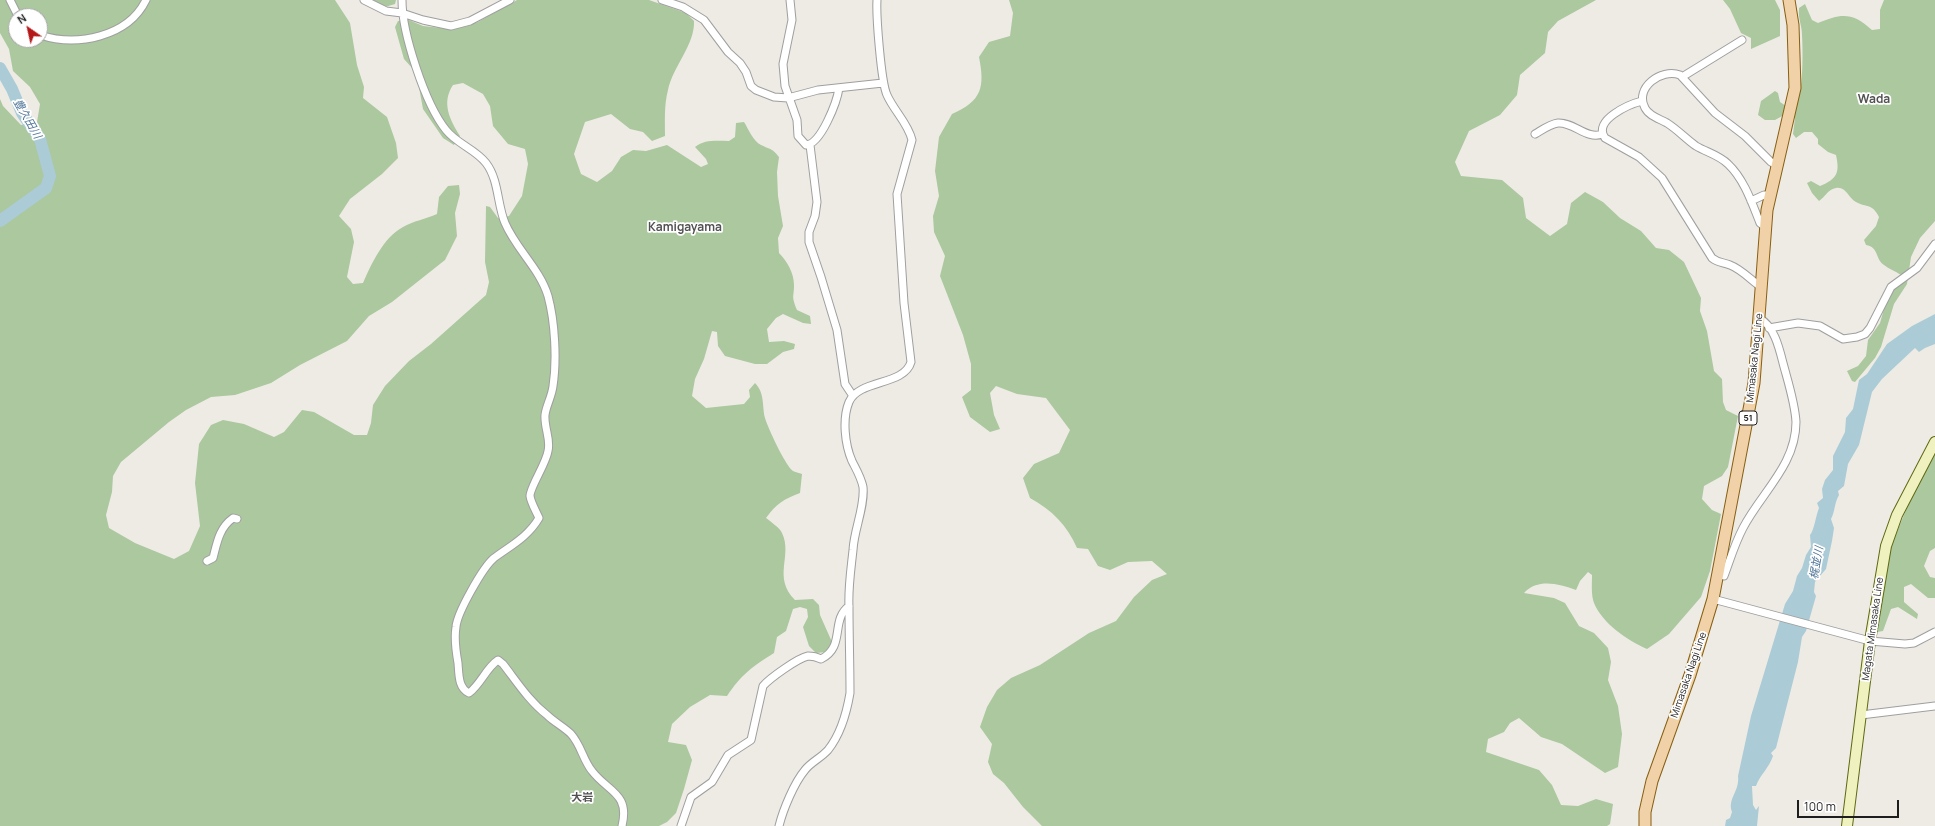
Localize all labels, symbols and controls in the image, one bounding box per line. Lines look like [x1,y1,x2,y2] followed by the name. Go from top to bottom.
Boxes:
[8,8,48,48] north arrow
[14,10,29,27] text: N
[1858,93,1890,107] district label: Wada
[10,97,44,141] water label: 豊久田川
[648,221,722,235] district label: Kamigayama
[1744,313,1766,403] street label: Mimasaka Nagi Line
[1739,411,1757,425] road number: 51
[1808,546,1826,580] water label: 梶並川
[1860,577,1886,681] street label: Magata Mimasaka Line
[1669,631,1709,719] street label: Mimasaka Nagi Line
[571,791,593,805] district label: 大岩
[1799,792,1901,818] scale bar
[1804,798,1836,815] text: 100 m

